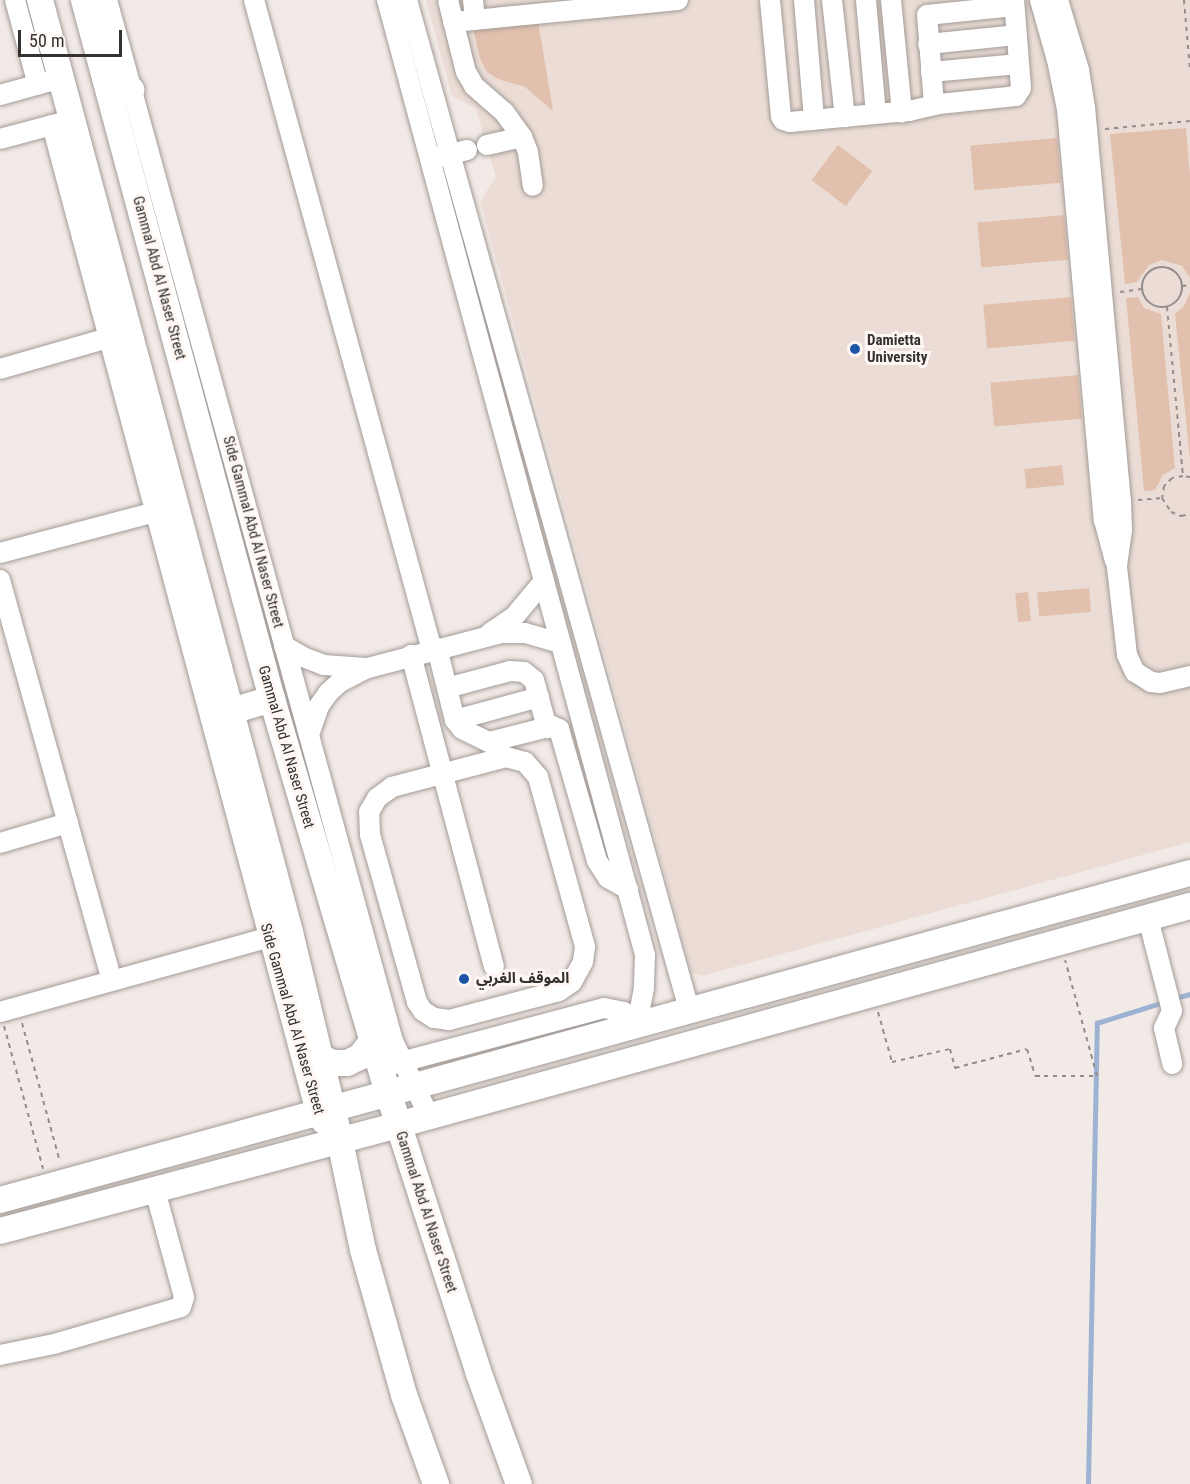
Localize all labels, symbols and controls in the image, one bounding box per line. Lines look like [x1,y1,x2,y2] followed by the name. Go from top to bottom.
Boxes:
[21,18,124,56] scale bar
[29,30,64,51] text: 50 m
[128,194,190,362] street label: Gammal Abd Al Naser Street
[867,331,927,366] place label: Damietta University
[848,342,862,356] marker: Damietta University
[219,434,287,630] street label: Side Gammal Abd Al Naser Street
[254,663,318,831] street label: Gammal Abd Al Naser Street
[256,921,328,1117] street label: Side Gammal Abd Al Naser Street
[476,970,569,988] place label: الموقف الغربي
[457,972,471,986] marker: الموقف الغربي
[391,1129,461,1295] street label: Gammal Abd Al Naser Street

